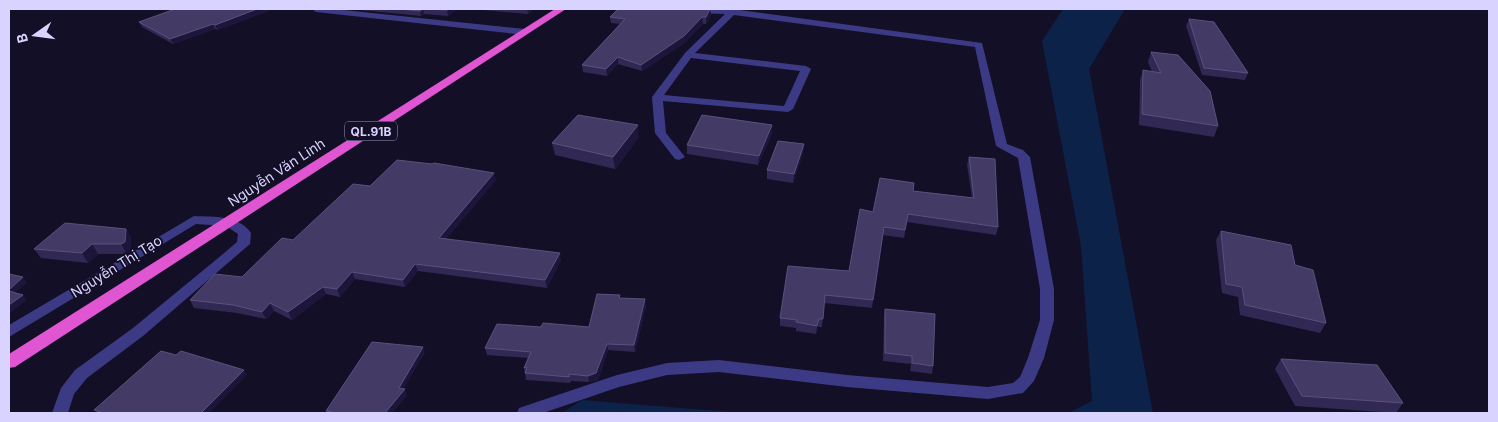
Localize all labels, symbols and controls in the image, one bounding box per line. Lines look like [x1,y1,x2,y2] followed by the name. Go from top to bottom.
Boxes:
[10,10,60,60] north arrow
[13,32,31,45] text: B
[345,122,397,140] road number: QL.91B
[224,134,328,210] street label: Nguyễn Văn Linh
[67,231,165,301] street label: Nguyễn Thị Tạo

